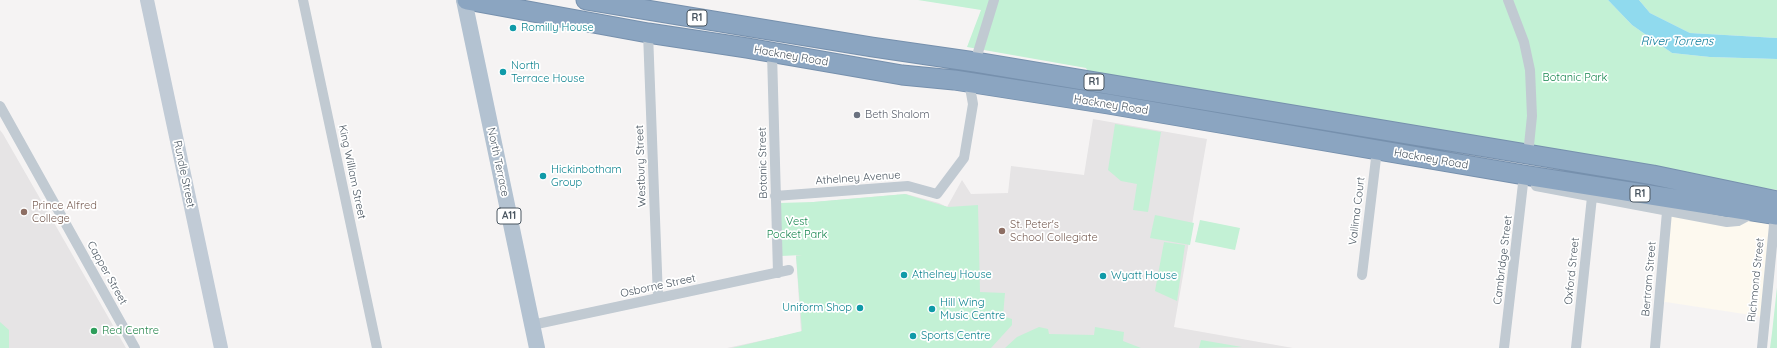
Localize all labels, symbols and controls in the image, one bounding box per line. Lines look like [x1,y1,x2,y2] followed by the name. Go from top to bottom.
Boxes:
[687,10,707,26] road number: R1
[521,21,594,35] place label: Romilly House
[508,23,518,33] marker: Romilly House
[1641,34,1713,48] water label: River Torrens
[753,43,829,69] street label: Hackney Road
[511,59,585,85] place label: North Terrace House
[498,67,508,77] marker: North Terrace House
[1543,71,1607,85] park label: Botanic Park
[1084,74,1104,90] road number: R1
[1073,93,1149,117] street label: Hackney Road
[865,108,930,122] place label: Beth Shalom
[852,110,862,120] marker: Beth Shalom
[336,124,368,220] street label: King William Street
[633,125,649,207] street label: Westbury Street
[484,126,512,198] street label: North Terrace
[756,127,770,199] street label: Botanic Street
[170,139,198,209] street label: Rundle Street
[1393,146,1469,172] street label: Hackney Road
[551,163,622,189] place label: Hickinbotham Group
[815,168,901,188] street label: Athelney Avenue
[538,171,548,181] marker: Hickinbotham Group
[1346,176,1368,246] street label: Vailima Court
[1630,186,1650,202] road number: R1
[32,199,97,225] place label: Prince Alfred College
[19,207,29,217] marker: Prince Alfred College
[497,208,521,224] road number: A11
[767,215,827,241] park label: Vest Pocket Park
[1491,215,1515,305] street label: Cambridge Street
[1010,218,1098,244] place label: St. Peter's School Collegiate
[997,226,1007,236] marker: St. Peter's School Collegiate
[1562,237,1582,305] street label: Oxford Street
[1745,237,1767,323] street label: Richmond Street
[84,239,130,307] street label: Capper Street
[1639,241,1659,317] street label: Bertram Street
[912,268,992,282] place label: Athelney House
[1111,269,1177,283] place label: Wyatt House
[899,270,909,280] marker: Athelney House
[1098,271,1108,281] marker: Wyatt House
[619,272,697,300] street label: Osborne Street
[940,296,1005,322] place label: Hill Wing Music Centre
[782,301,852,315] place label: Uniform Shop
[855,303,865,313] marker: Uniform Shop
[927,304,937,314] marker: Hill Wing Music Centre
[102,324,159,338] place label: Red Centre
[89,326,99,336] marker: Red Centre
[921,329,991,343] place label: Sports Centre
[908,331,918,341] marker: Sports Centre

